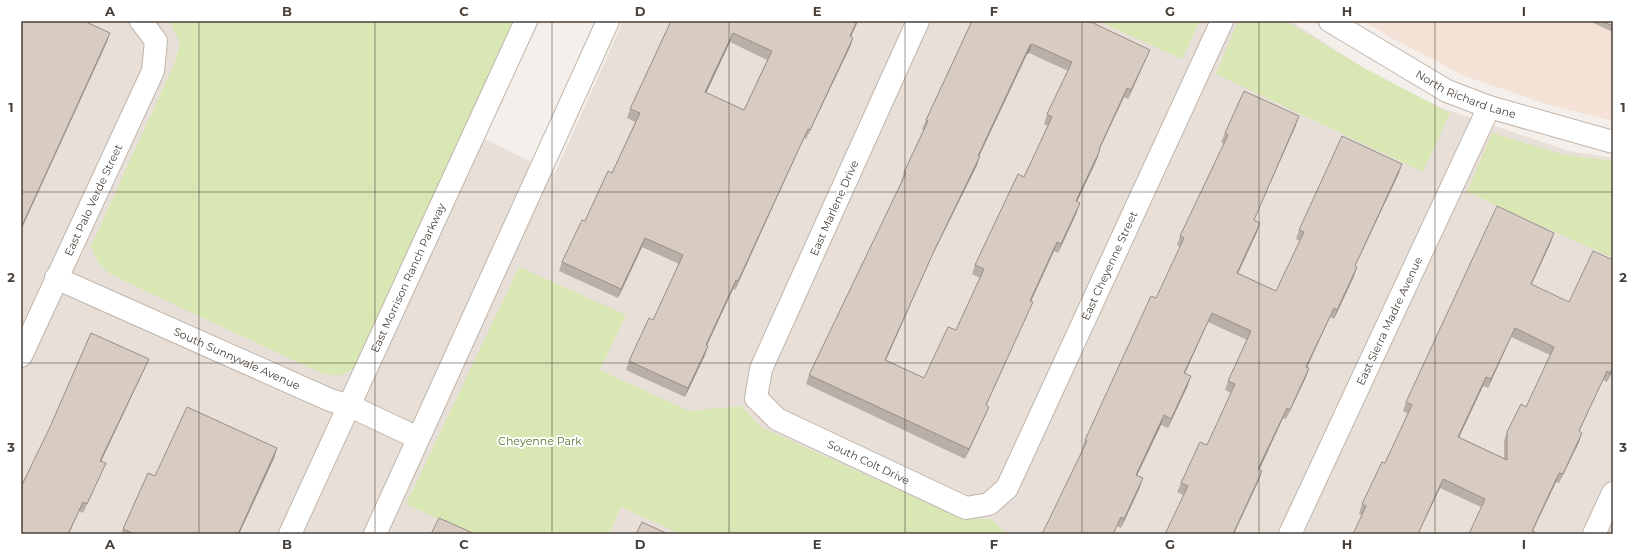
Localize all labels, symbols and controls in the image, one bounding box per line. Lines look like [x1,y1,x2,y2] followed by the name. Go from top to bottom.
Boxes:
[104,3,116,19] text: A
[282,3,292,19] text: B
[459,3,469,19] text: C
[635,3,646,19] text: D
[813,3,822,19] text: E
[990,3,998,19] text: F
[1165,3,1175,19] text: G
[1342,3,1352,19] text: H
[1522,3,1526,19] text: I
[1413,67,1518,121] street label: North Richard Lane
[8,99,14,115] text: 1
[1620,99,1626,115] text: 1
[61,141,125,258] street label: East Palo Verde Street
[807,158,862,258] street label: East Marlene Drive
[367,201,448,355] street label: East Morrison Ranch Parkway
[1078,208,1141,322] street label: East Cheyenne Street
[1353,254,1425,388] street label: East Sierra Madre Avenue
[7,269,15,285] text: 2
[1619,269,1627,285] text: 2
[171,324,303,393] street label: South Sunnyvale Avenue
[498,434,582,448] park label: Cheyenne Park
[825,437,912,488] street label: South Colt Drive
[6,439,15,455] text: 3
[1618,439,1627,455] text: 3
[104,536,116,552] text: A
[282,536,292,552] text: B
[459,536,469,552] text: C
[635,536,646,552] text: D
[813,536,822,552] text: E
[990,536,998,552] text: F
[1165,536,1175,552] text: G
[1342,536,1352,552] text: H
[1522,536,1526,552] text: I

